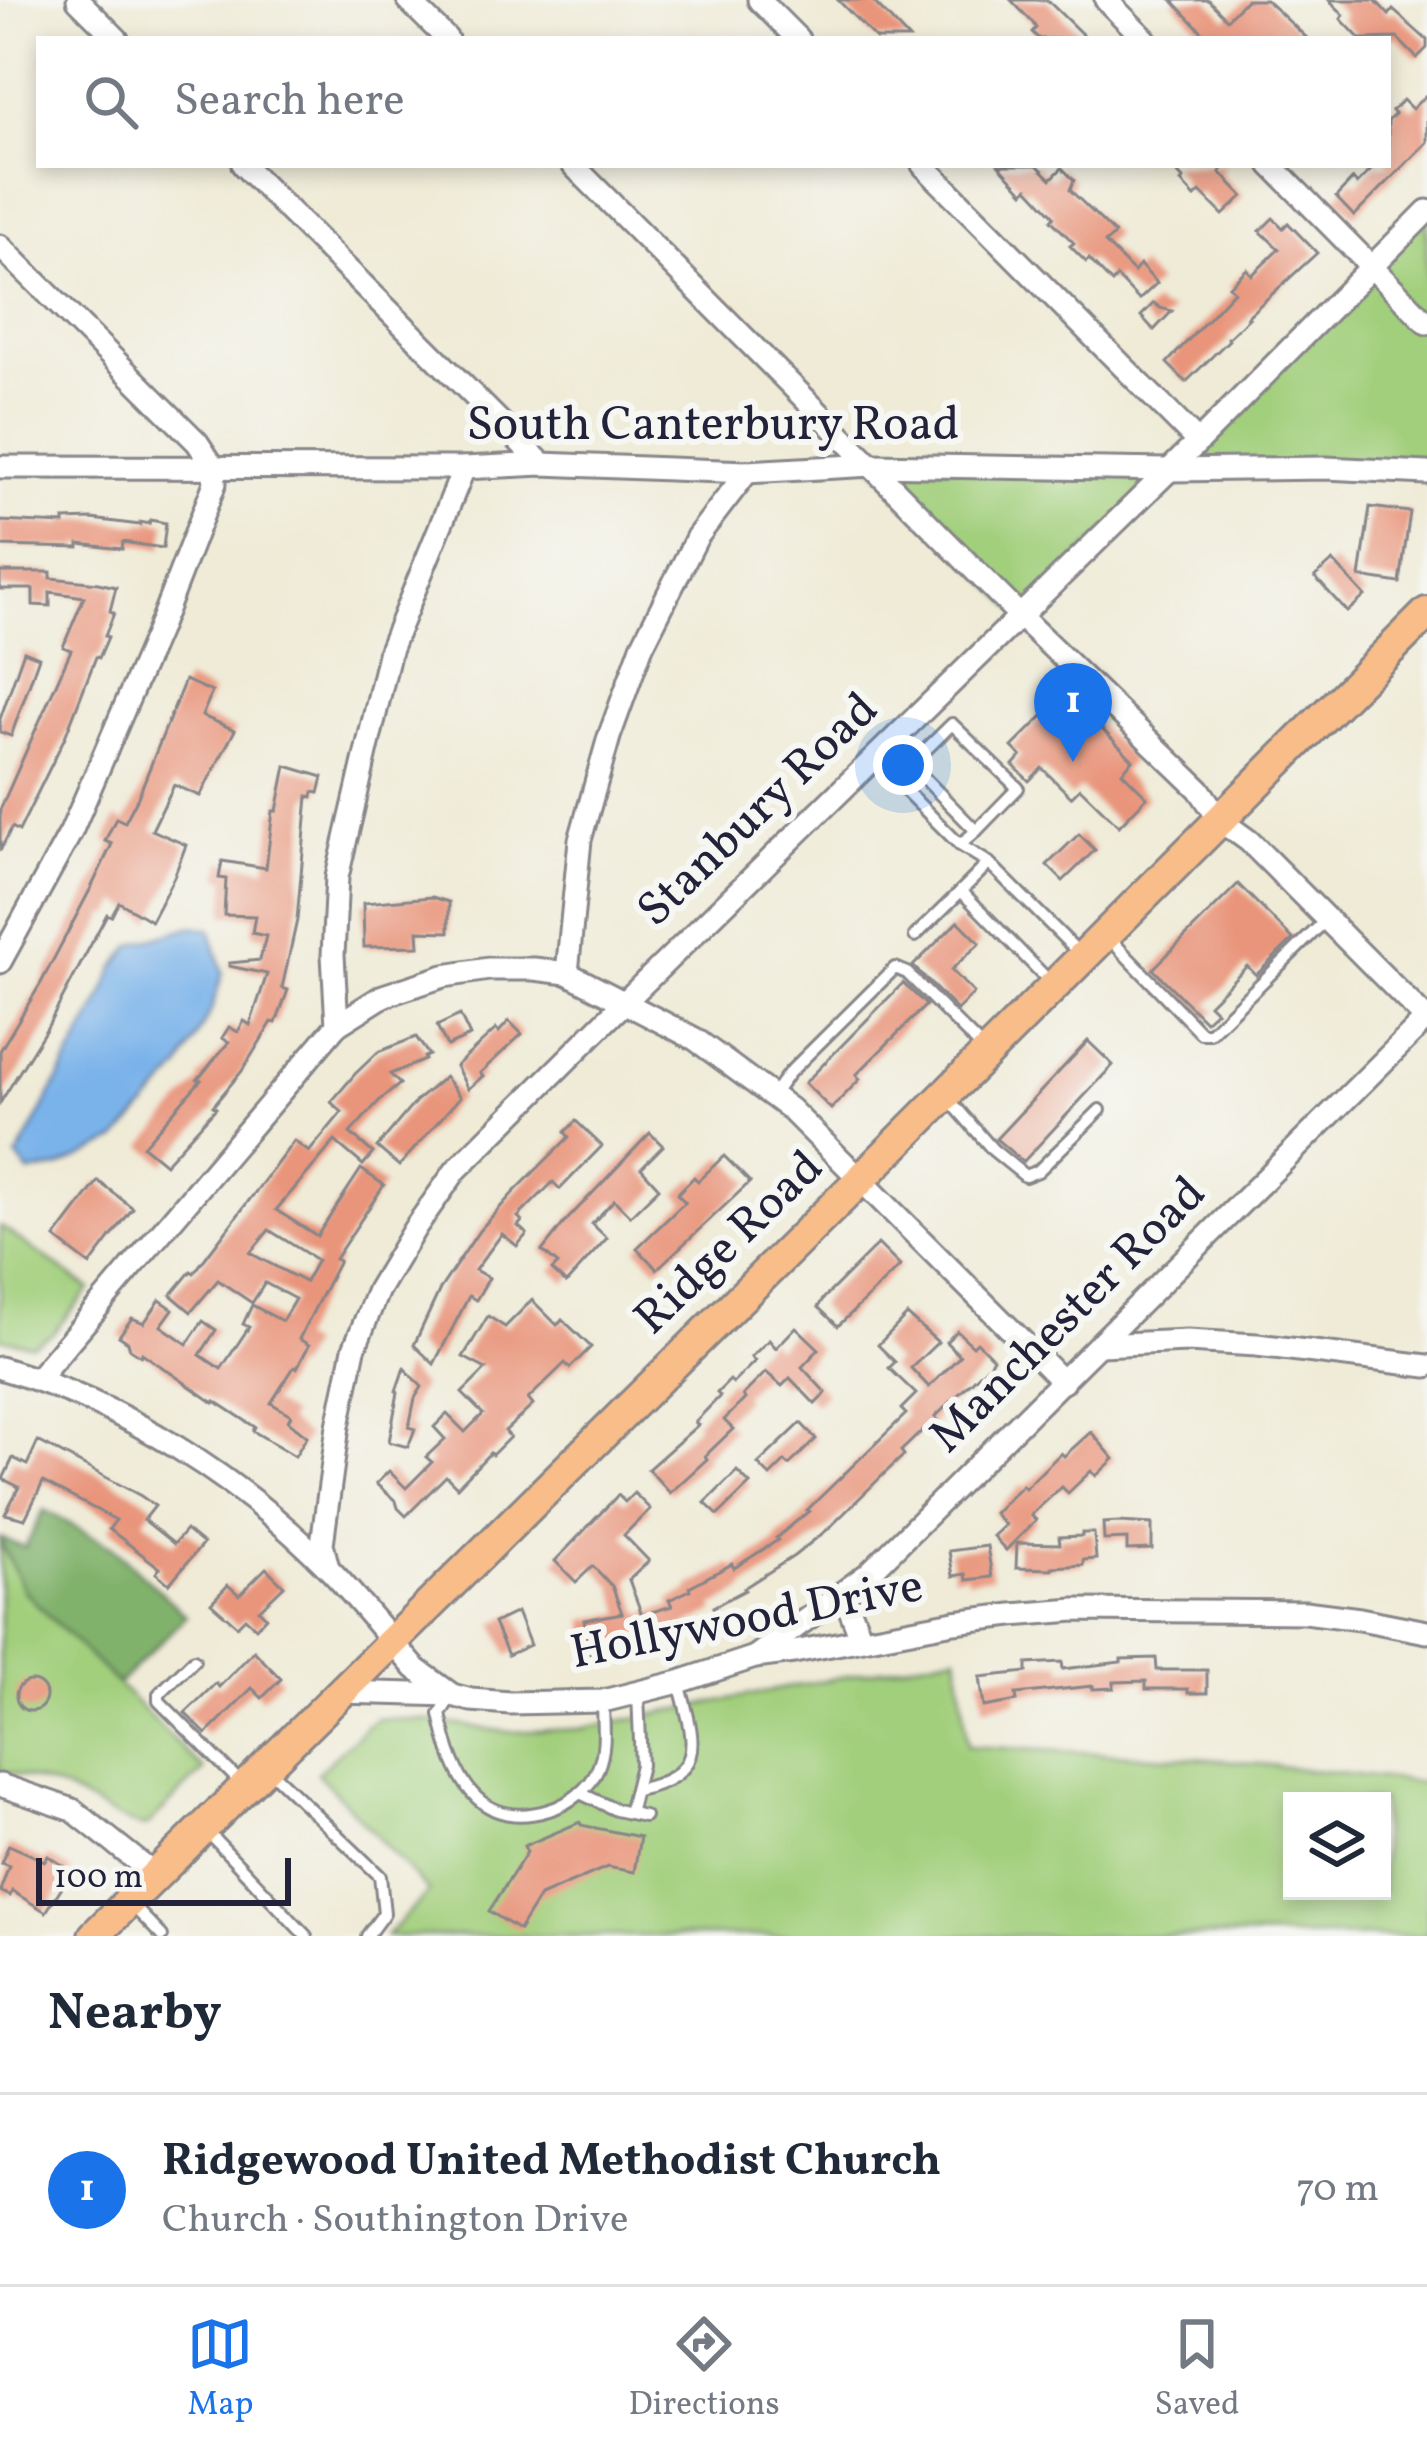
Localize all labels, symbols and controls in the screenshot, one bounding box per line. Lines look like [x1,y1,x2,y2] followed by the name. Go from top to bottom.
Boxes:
[36,36,1391,168] search box
[78,69,144,135] icon: search
[174,71,405,134] text: Search here
[466,393,960,460] street label: South Canterbury Road
[1034,663,1112,762] pin: 1
[624,679,894,943] street label: Stanbury Road
[873,735,933,795] your location
[621,1137,839,1351] street label: Ridge Road
[916,1163,1222,1469] street label: Manchester Road
[565,1554,929,1688] street label: Hollywood Drive
[1283,1792,1391,1900] map controls
[1283,1792,1391,1900] button: layers
[36,1852,291,1905] scale bar
[54,1856,143,1902] text: 100 m
[48,1979,222,2050] text: Nearby
[162,2131,941,2194] text: Ridgewood United Methodist Church
[79,2163,95,2217] text: 1
[1296,2163,1379,2217] text: 70 m
[162,2194,629,2248] text: Church · Southington Drive
[187,2311,254,2429] tab: Map
[628,2311,780,2429] tab: Directions
[1155,2311,1240,2429] tab: Saved

